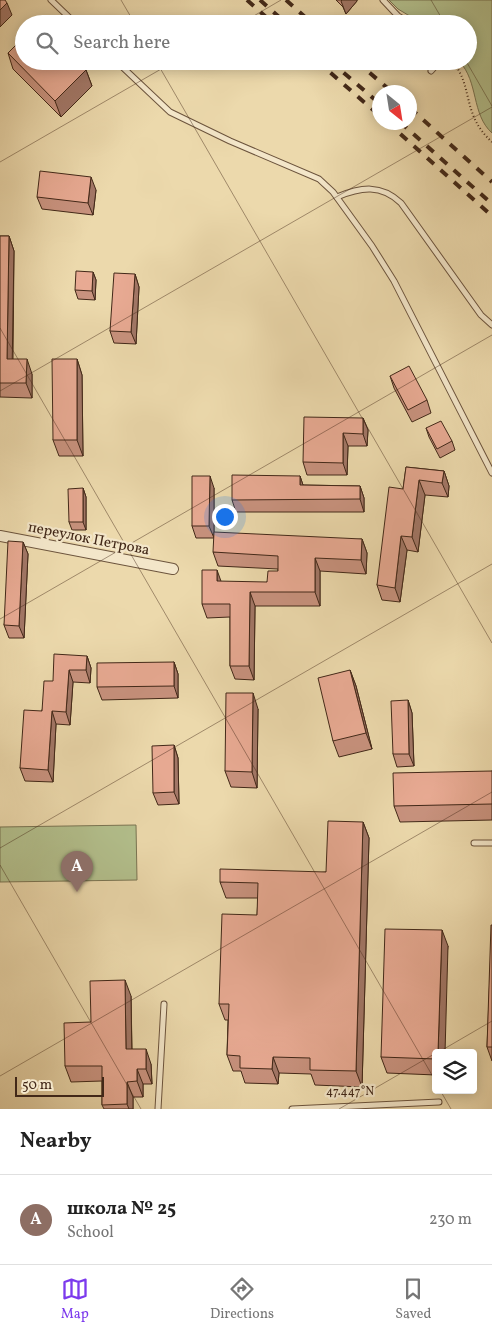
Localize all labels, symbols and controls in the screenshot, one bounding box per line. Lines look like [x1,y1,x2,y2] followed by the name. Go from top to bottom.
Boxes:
[15,15,477,70] search box
[33,29,61,57] icon: search
[73,30,170,56] text: Search here
[372,85,417,130] north arrow
[212,504,238,530] your location
[26,517,151,562] street label: переулок Петрова
[61,851,93,892] pin: A
[432,1049,477,1094] map controls
[432,1049,477,1094] button: layers
[15,1074,104,1097] scale bar
[22,1076,52,1095] text: 50 m
[326,1084,374,1100] text: 47.447°N
[20,1127,91,1156] text: Nearby
[67,1196,176,1222] text: школа № 25
[30,1209,42,1231] text: A
[429,1209,472,1231] text: 230 m
[67,1222,114,1244] text: School
[61,1275,89,1324] tab: Map
[210,1275,274,1324] tab: Directions
[395,1275,431,1324] tab: Saved

